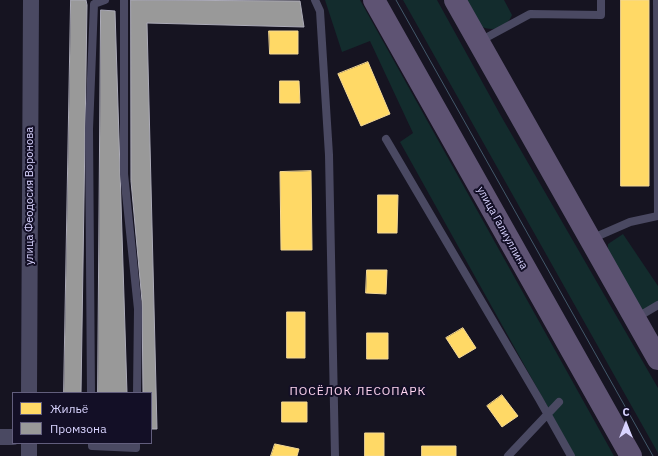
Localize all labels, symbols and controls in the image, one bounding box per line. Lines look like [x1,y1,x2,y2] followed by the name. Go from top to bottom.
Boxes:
[23,127,37,265] street label: улица Феодосия Воронова
[474,184,530,272] street label: улица Галиуллина
[290,385,426,399] district label: ПОСЁЛОК ЛЕСОПАРК
[12,392,152,444] legend
[50,401,88,416] text: Жильё
[606,404,646,444] north arrow
[622,405,630,419] text: С
[50,421,107,436] text: Промзона

